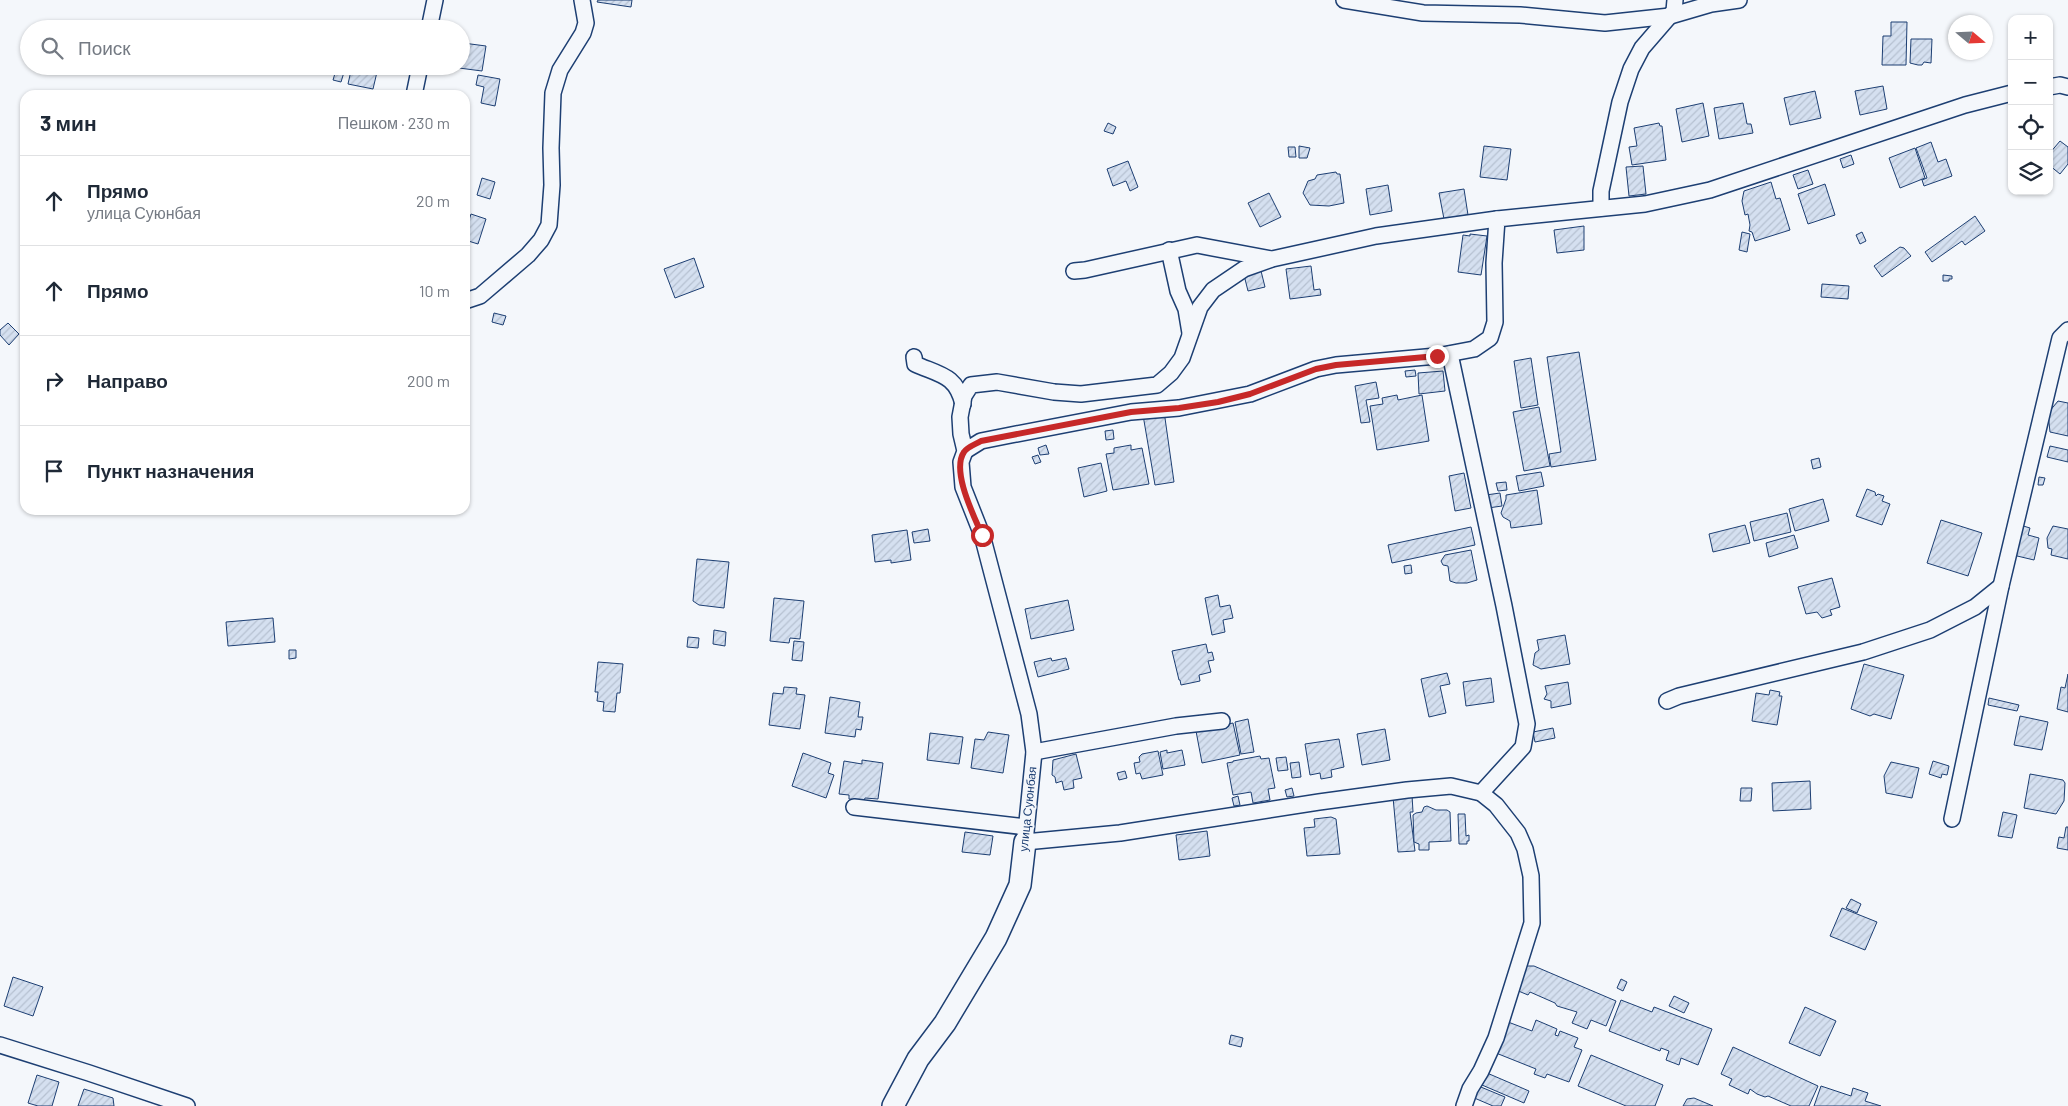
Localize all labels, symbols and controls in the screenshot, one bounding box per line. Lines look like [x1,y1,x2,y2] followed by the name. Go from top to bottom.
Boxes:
[1948,15,1993,60] north arrow
[2008,15,2053,195] map controls
[2008,15,2053,60] button: +
[20,20,470,75] search box
[38,34,66,62] icon: search
[78,36,131,59] text: Поиск
[2008,60,2053,105] button: −
[2008,105,2053,150] button: locate
[40,110,97,135] text: 3 мин
[338,113,450,132] text: Пешком · 230 m
[2008,150,2053,195] button: layers
[87,179,149,202] text: Прямо
[40,187,68,215] icon: ahead
[416,191,450,210] text: 20 m
[87,203,201,222] text: улица Суюнбая
[40,277,68,305] icon: ahead
[87,279,149,302] text: Прямо
[419,281,450,300] text: 10 m
[1426,345,1449,368] route end
[40,367,68,395] icon: right
[87,369,168,392] text: Направо
[407,371,450,390] text: 200 m
[40,457,68,485] icon: arrive
[87,459,254,482] text: Пункт назначения
[971,524,994,547] route start
[1016,766,1039,852] street label: улица Суюнбая

